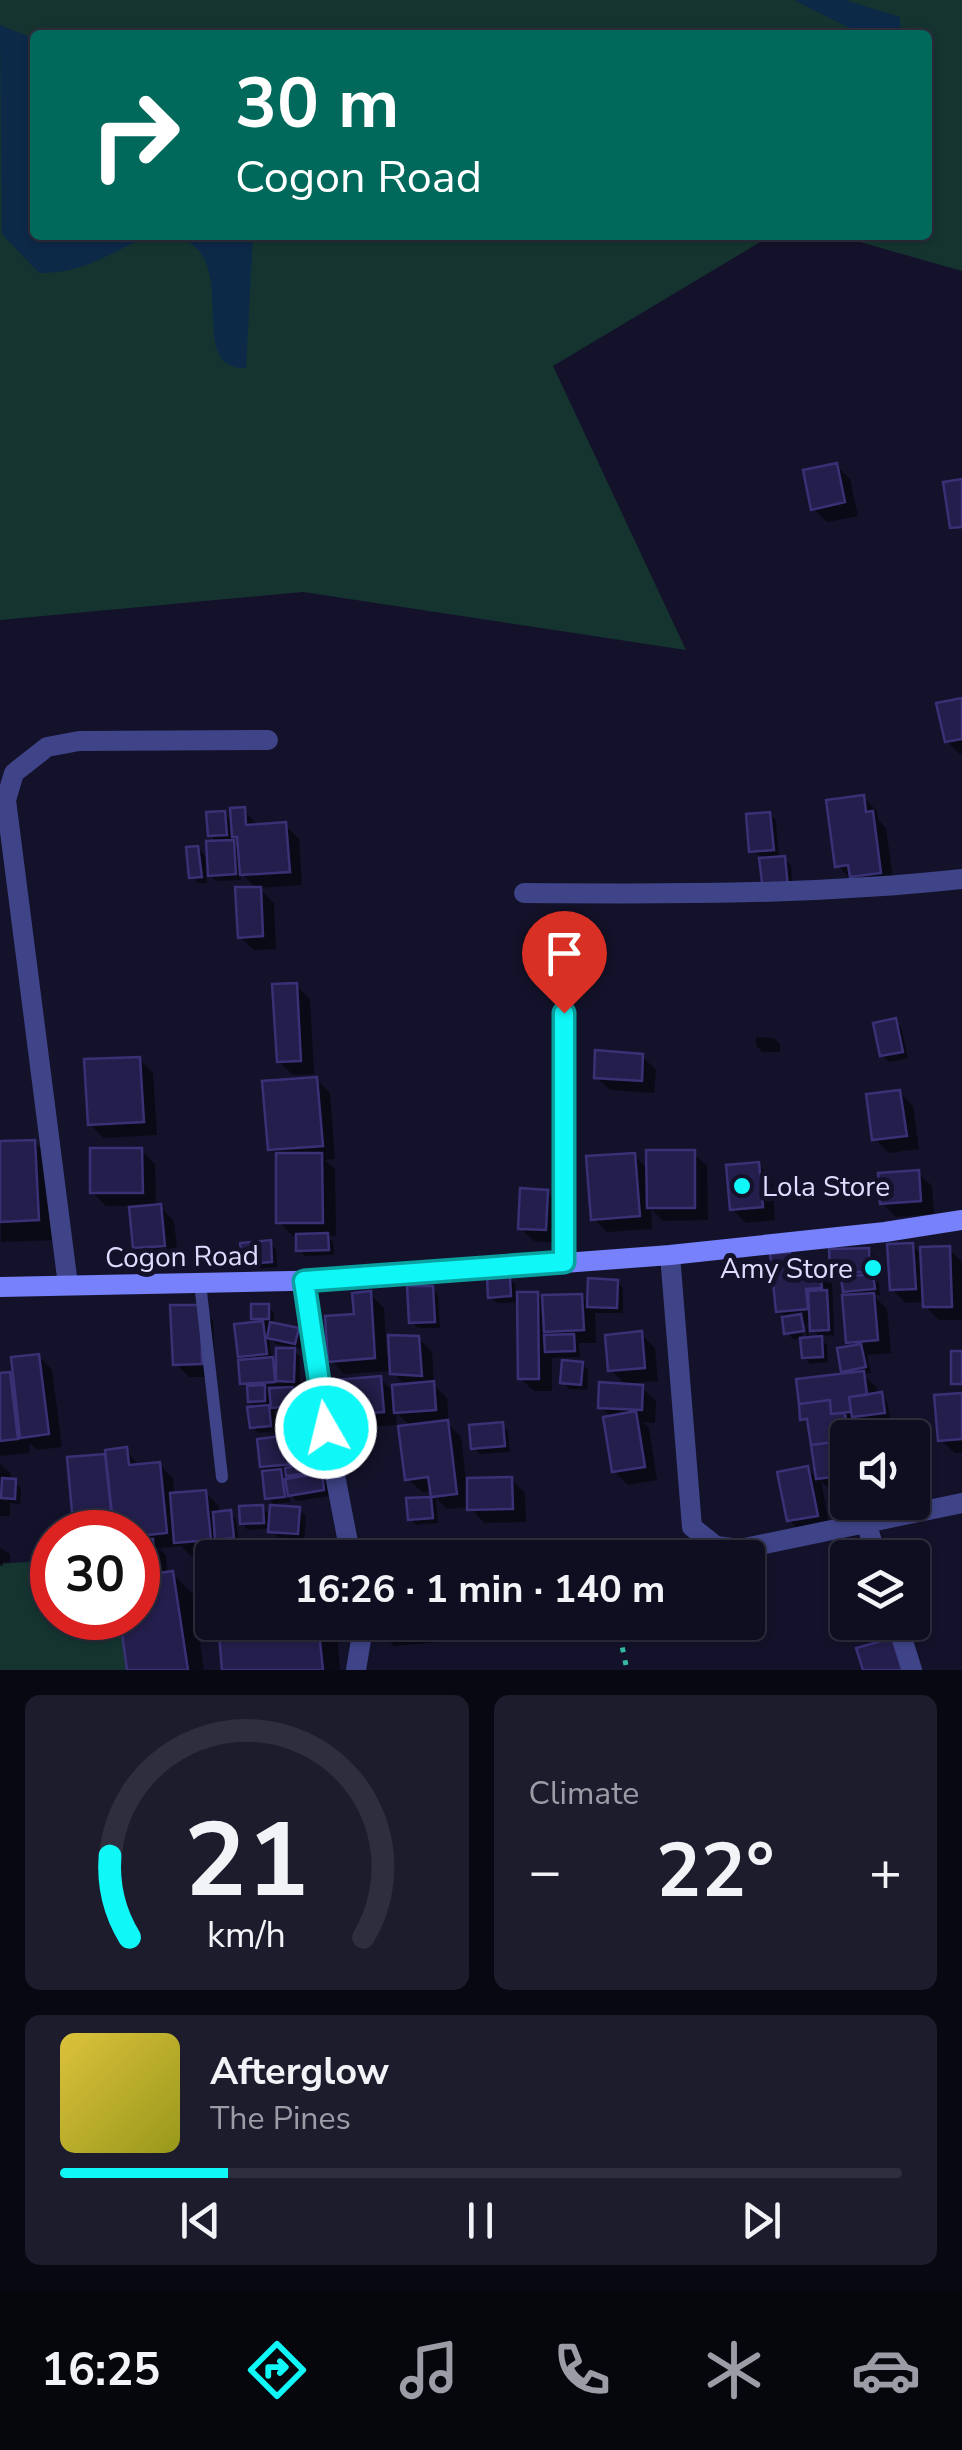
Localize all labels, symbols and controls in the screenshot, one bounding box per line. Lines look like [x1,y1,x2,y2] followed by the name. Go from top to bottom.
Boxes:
[235,56,399,152] text: 30 m
[70,70,200,200] icon: right
[235,147,482,208] text: Cogon Road
[522,911,607,1014] pin
[537,926,592,981] icon: arrive
[762,1168,890,1206] place label: Lola Store
[731,1175,753,1197] marker: Lola Store
[105,1237,259,1277] street label: Cogon Road
[720,1250,853,1288] place label: Amy Store
[862,1257,884,1279] marker: Amy Store
[274,1376,378,1480] position arrow
[830,1420,930,1640] map controls
[830,1420,930,1520] button: sound
[30,1510,160,1640] speed limit sign: 30
[830,1540,930,1640] button: layers
[295,1564,665,1615] text: 16:26 · 1 min · 140 m
[529,1772,639,1815] text: Climate
[184,1790,309,1932] text: 21
[656,1820,774,1922] text: 22°
[529,1834,562,1909] text: −
[869,1834,902,1909] text: +
[207,1911,286,1960] text: km/h
[210,2046,389,2097] text: Afterglow
[210,2097,351,2140] text: The Pines
[173,2193,228,2248] icon: previous
[453,2193,508,2248] icon: pause
[734,2193,789,2248] icon: next
[242,2335,312,2405] icon: directions
[394,2335,464,2405] icon: music
[547,2335,617,2405] icon: phone
[699,2335,769,2405] icon: climate
[851,2335,921,2405] icon: car
[41,2340,160,2401] text: 16:25

